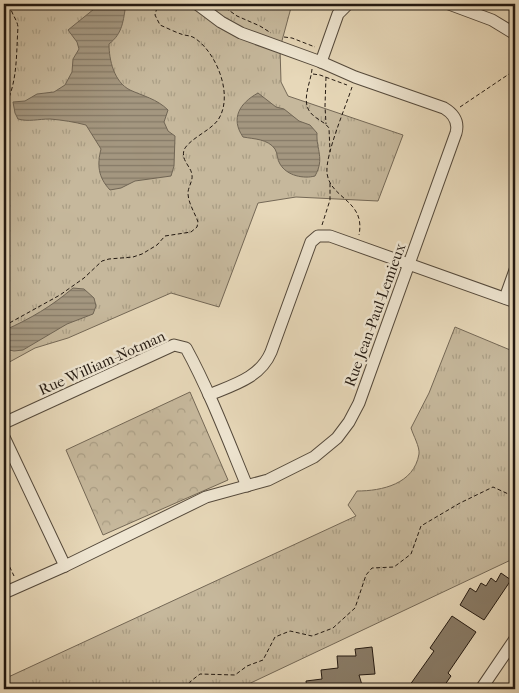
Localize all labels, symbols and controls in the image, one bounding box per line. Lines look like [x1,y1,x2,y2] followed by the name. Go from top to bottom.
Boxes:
[341,241,409,389] street label: Rue Jean-Paul-Lemieux
[36,327,168,399] street label: Rue William-Notman

